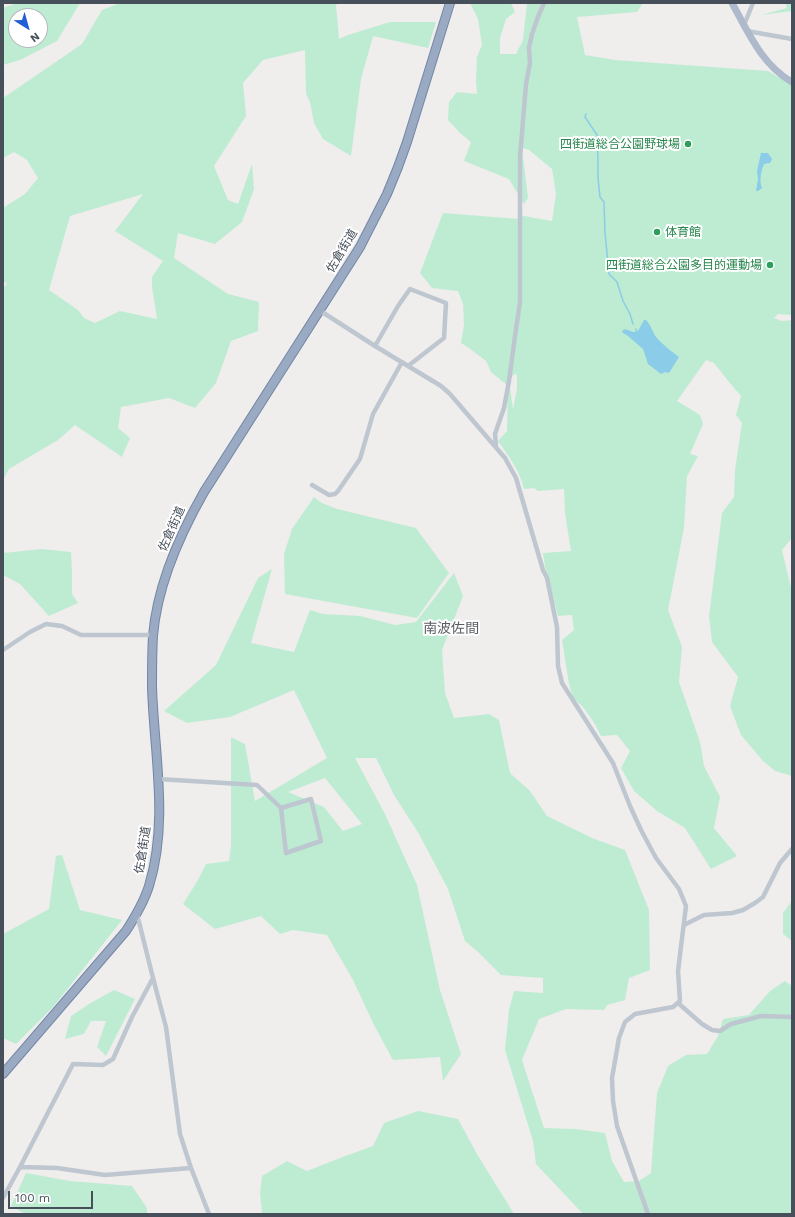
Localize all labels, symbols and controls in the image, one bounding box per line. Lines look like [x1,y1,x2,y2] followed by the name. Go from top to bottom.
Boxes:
[8,8,48,48] north arrow
[28,30,42,45] text: N
[560,137,680,151] place label: 四街道総合公園野球場
[683,139,693,149] marker: 四街道総合公園野球場
[665,225,701,239] place label: 体育館
[323,227,361,275] street label: 佐倉街道
[652,227,662,237] marker: 体育館
[606,258,762,272] place label: 四街道総合公園多目的運動場
[765,260,775,270] marker: 四街道総合公園多目的運動場
[156,504,188,554] street label: 佐倉街道
[423,621,479,637] district label: 南波佐間
[132,825,154,875] street label: 佐倉街道
[10,1183,95,1209] scale bar
[15,1191,50,1205] text: 100 m

